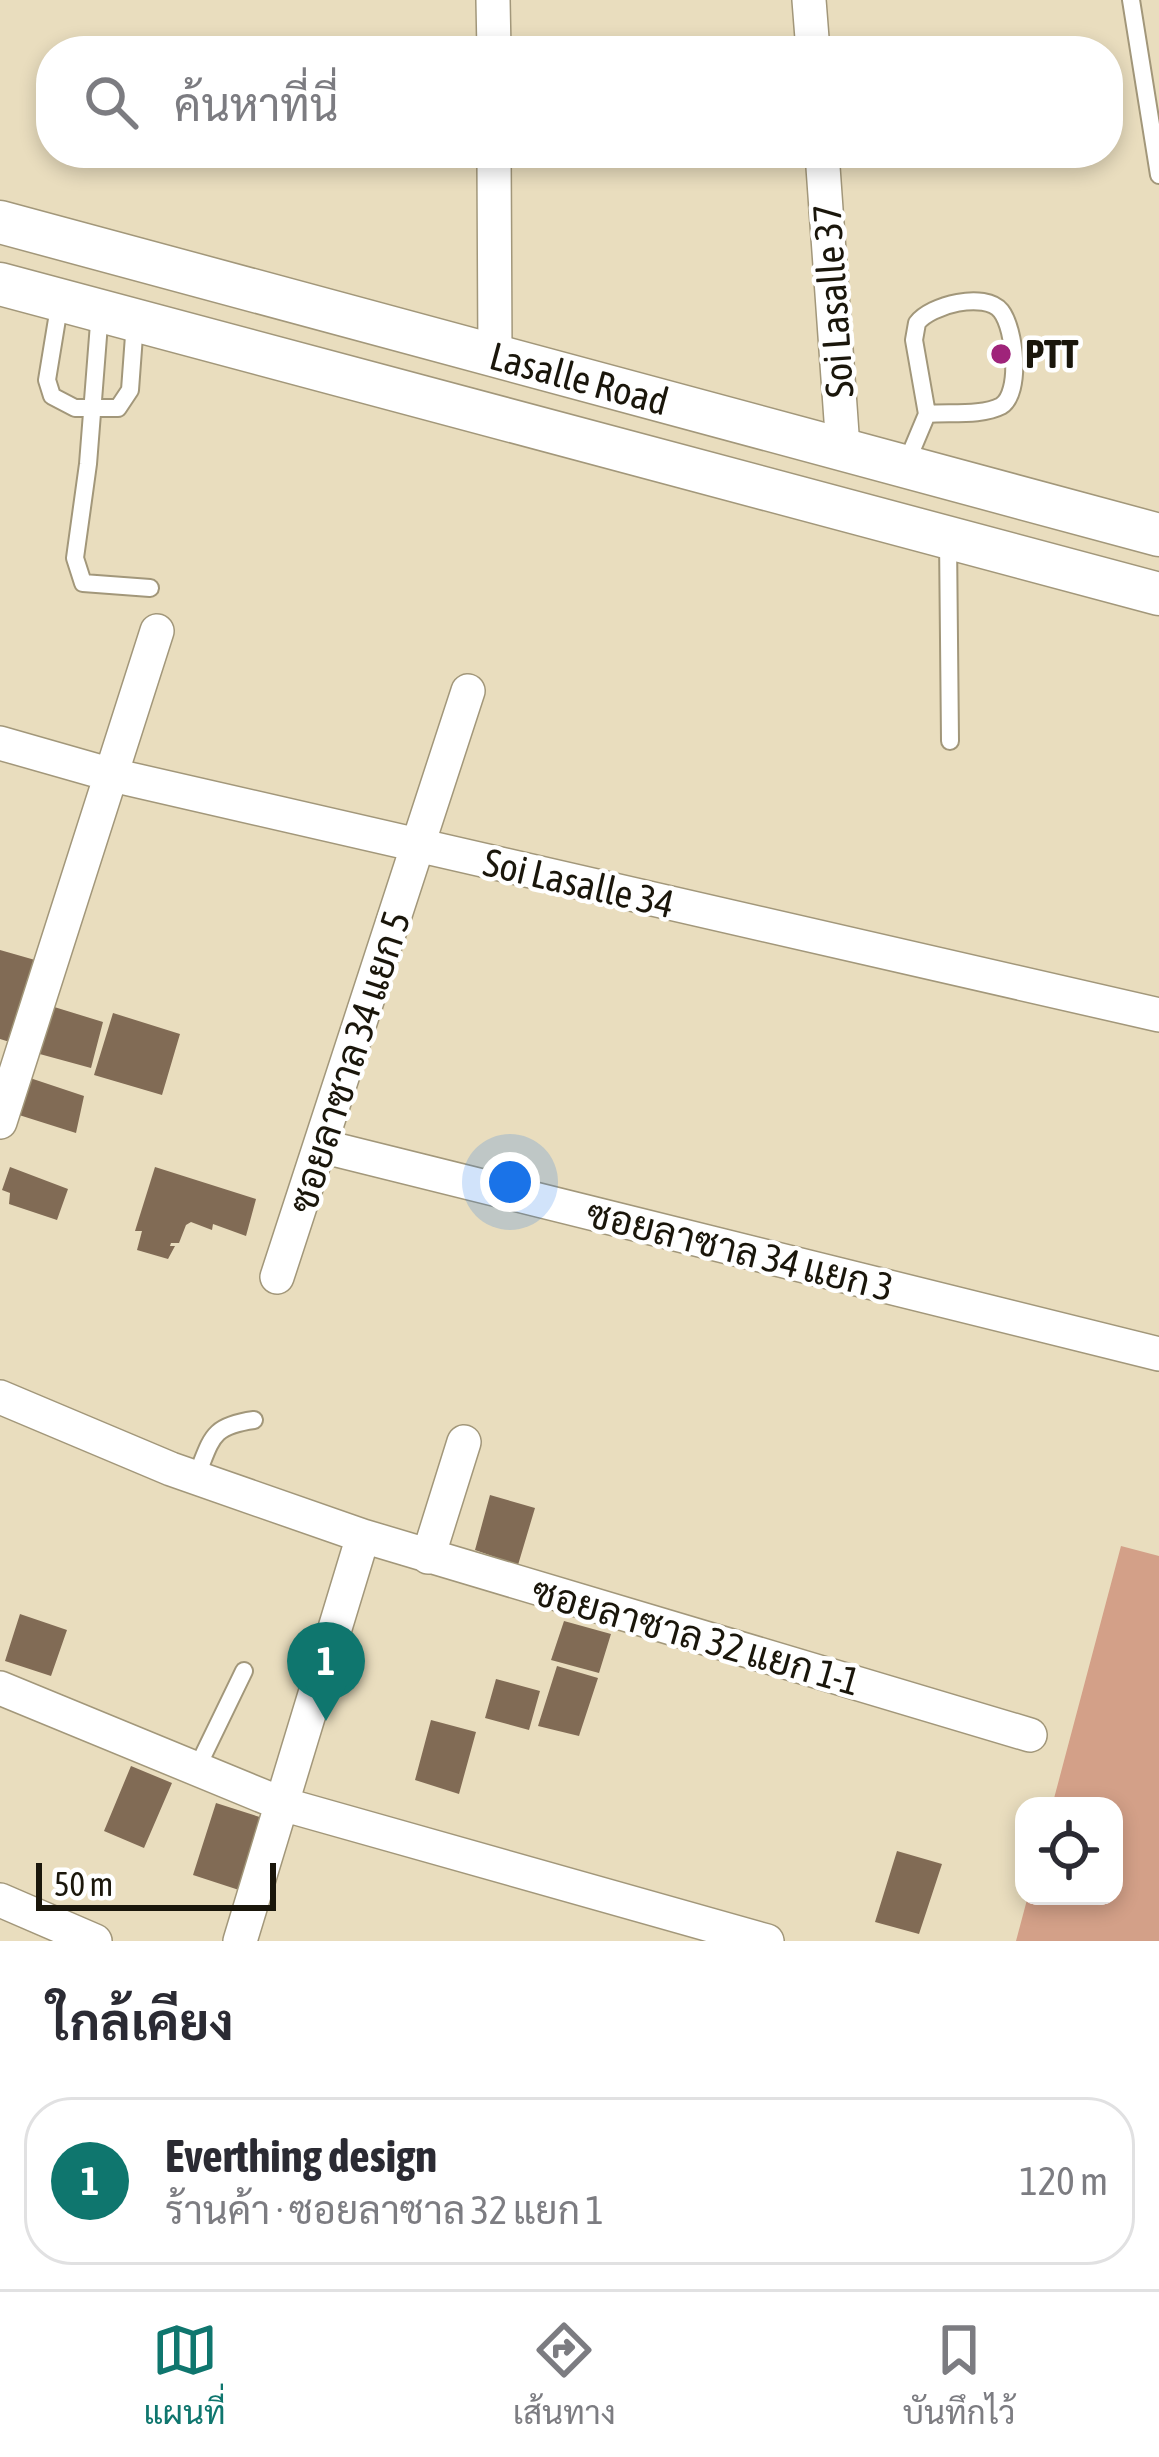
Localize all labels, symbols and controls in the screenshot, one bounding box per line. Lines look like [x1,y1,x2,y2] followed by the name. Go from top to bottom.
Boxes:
[36,36,1123,168] search box
[78,69,144,135] icon: search
[174,79,338,131] text: ค้นหาที่นี่
[804,203,862,399] street label: Soi Lasalle 37
[1025,332,1079,376] place label: PTT
[485,333,673,424] street label: Lasalle Road
[988,341,1014,367] marker: PTT
[479,840,679,926] street label: Soi Lasalle 34
[279,906,419,1218] street label: ซอยลาซาล 34 แยก 5
[480,1152,540,1212] your location
[582,1191,898,1309] street label: ซอยลาซาล 34 แยก 3
[527,1568,865,1704] street label: ซอยลาซาล 32 แยก 1-1
[287,1622,365,1721] pin: 1
[1015,1797,1123,1905] map controls
[1015,1797,1123,1905] button: locate
[36,1857,276,1910] scale bar
[54,1865,113,1903] text: 50 m
[48,1992,234,2051] text: ใกล้เคียง
[165,2130,437,2182] text: Everthing design
[81,2159,99,2203] text: 1
[1020,2159,1108,2203] text: 120 m
[165,2188,604,2232] text: ร้านค้า · ซอยลาซาล 32 แยก 1
[143,2317,226,2432] tab: แผนที่
[513,2317,616,2432] tab: เส้นทาง
[903,2317,1016,2432] tab: บันทึกไว้

